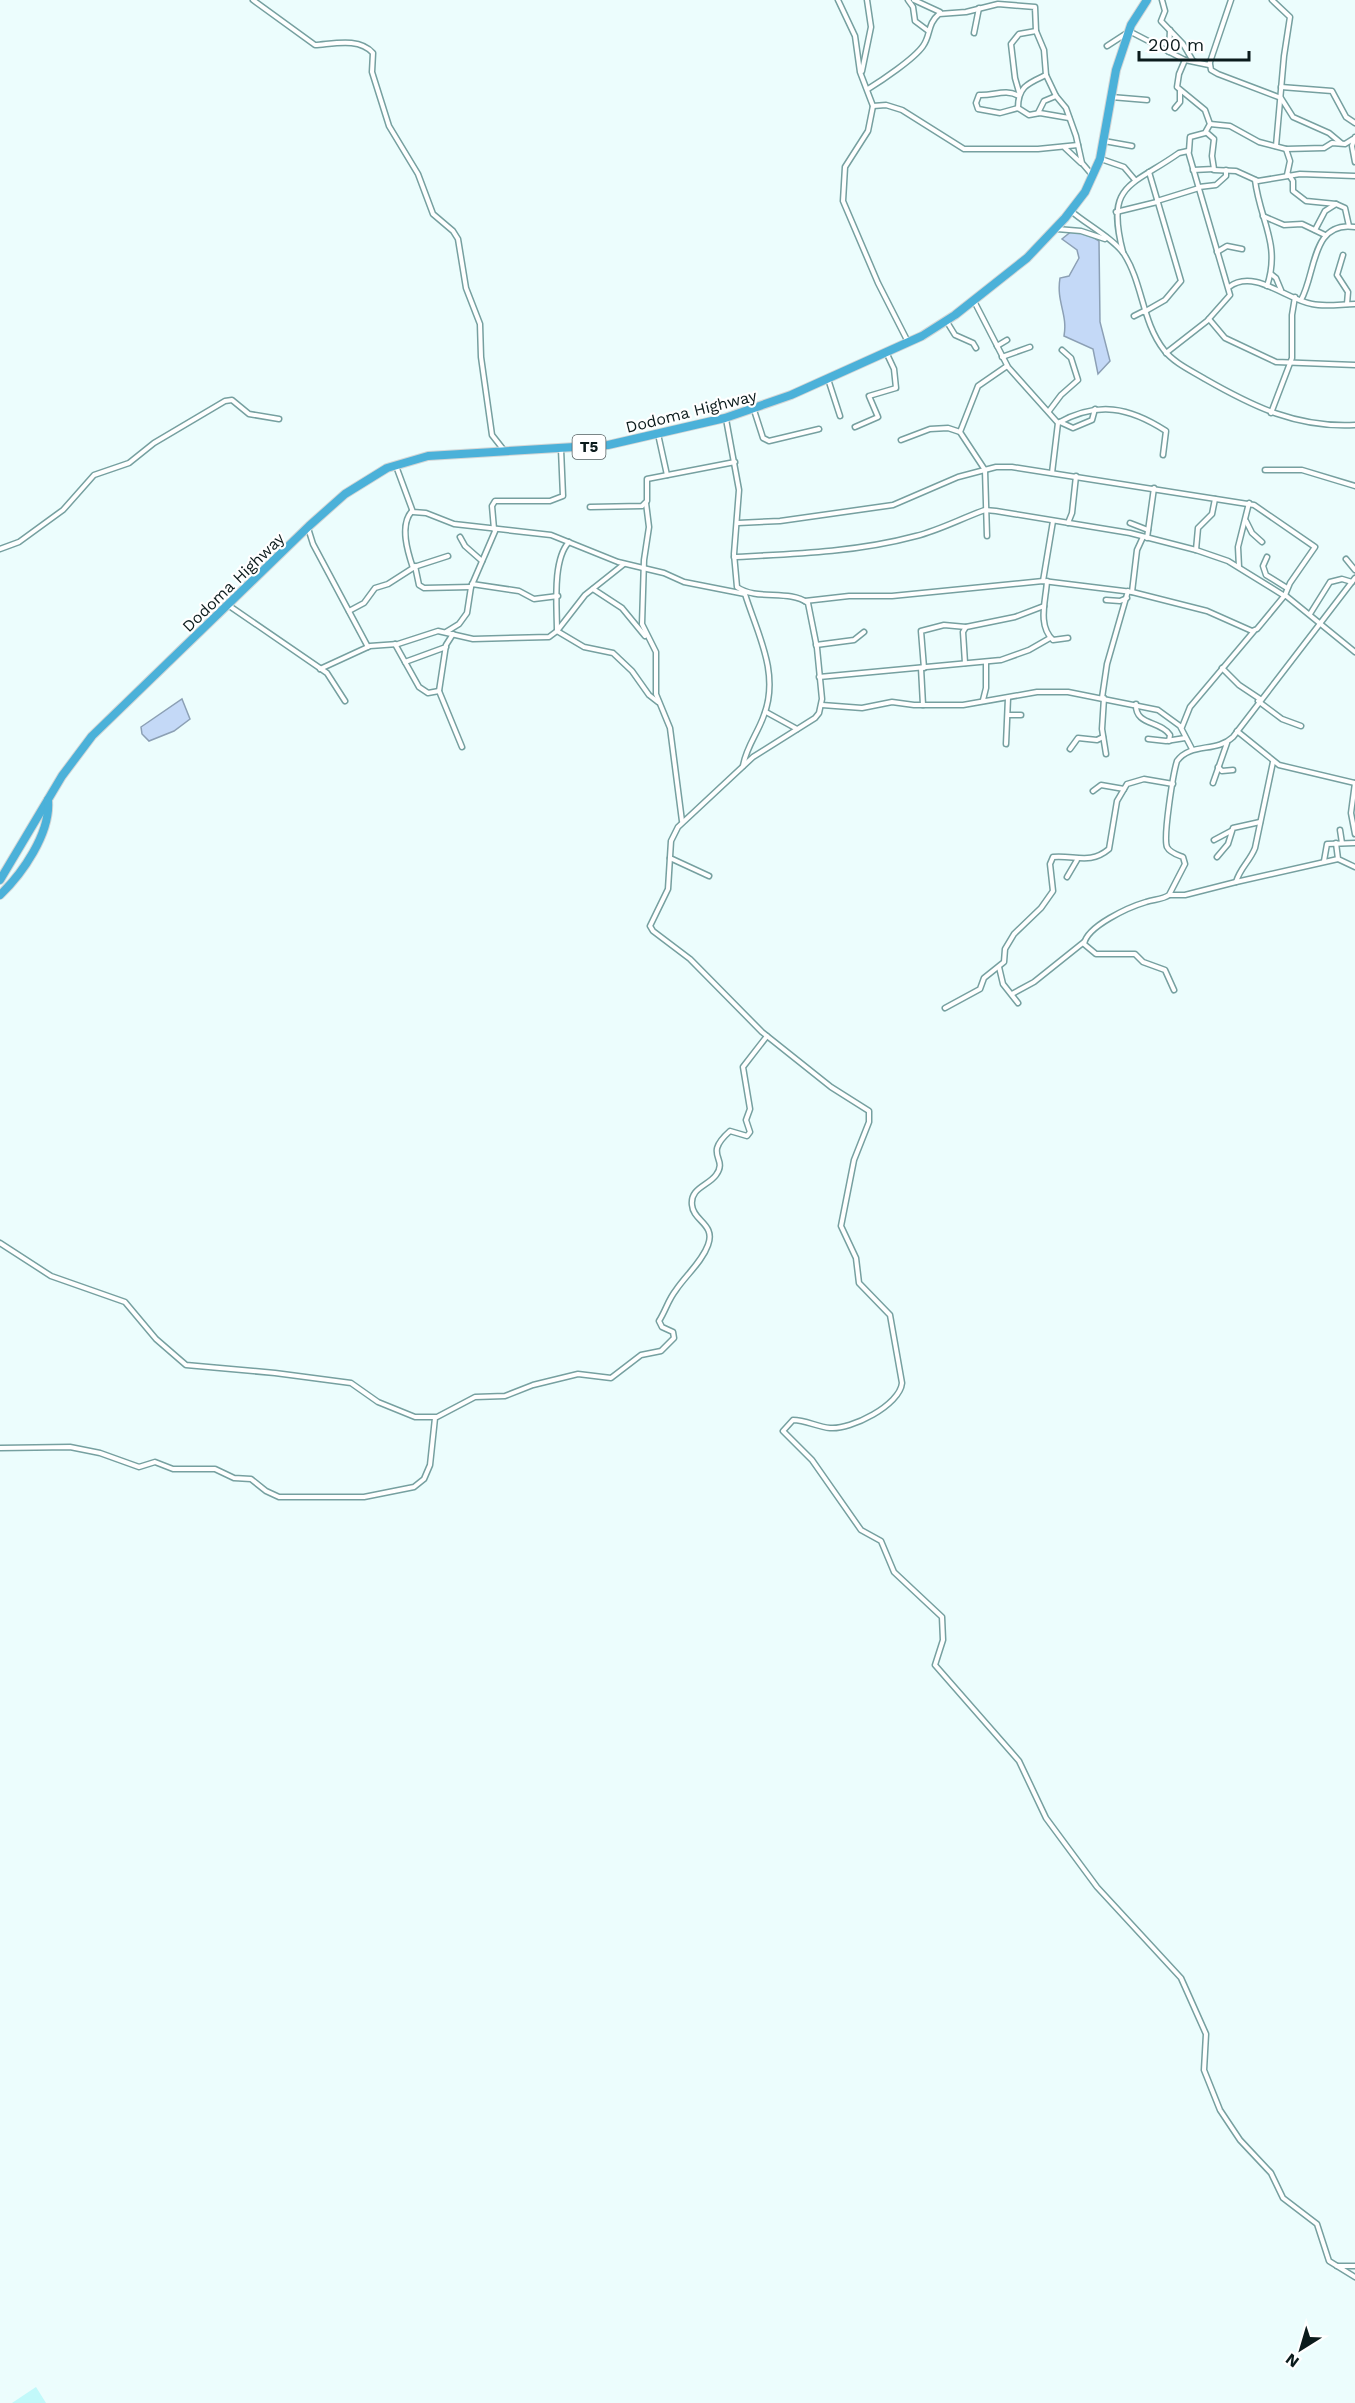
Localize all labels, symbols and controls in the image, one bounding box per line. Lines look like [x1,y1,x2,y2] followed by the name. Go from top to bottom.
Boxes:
[1139,24,1248,62] scale bar
[1148,34,1204,55] text: 200 m
[624,386,759,437] street label: Dodoma Highway
[572,435,606,459] road number: T5
[178,528,289,636] street label: Dodoma Highway
[1271,2319,1331,2379] north arrow
[1282,2349,1303,2372] text: N

